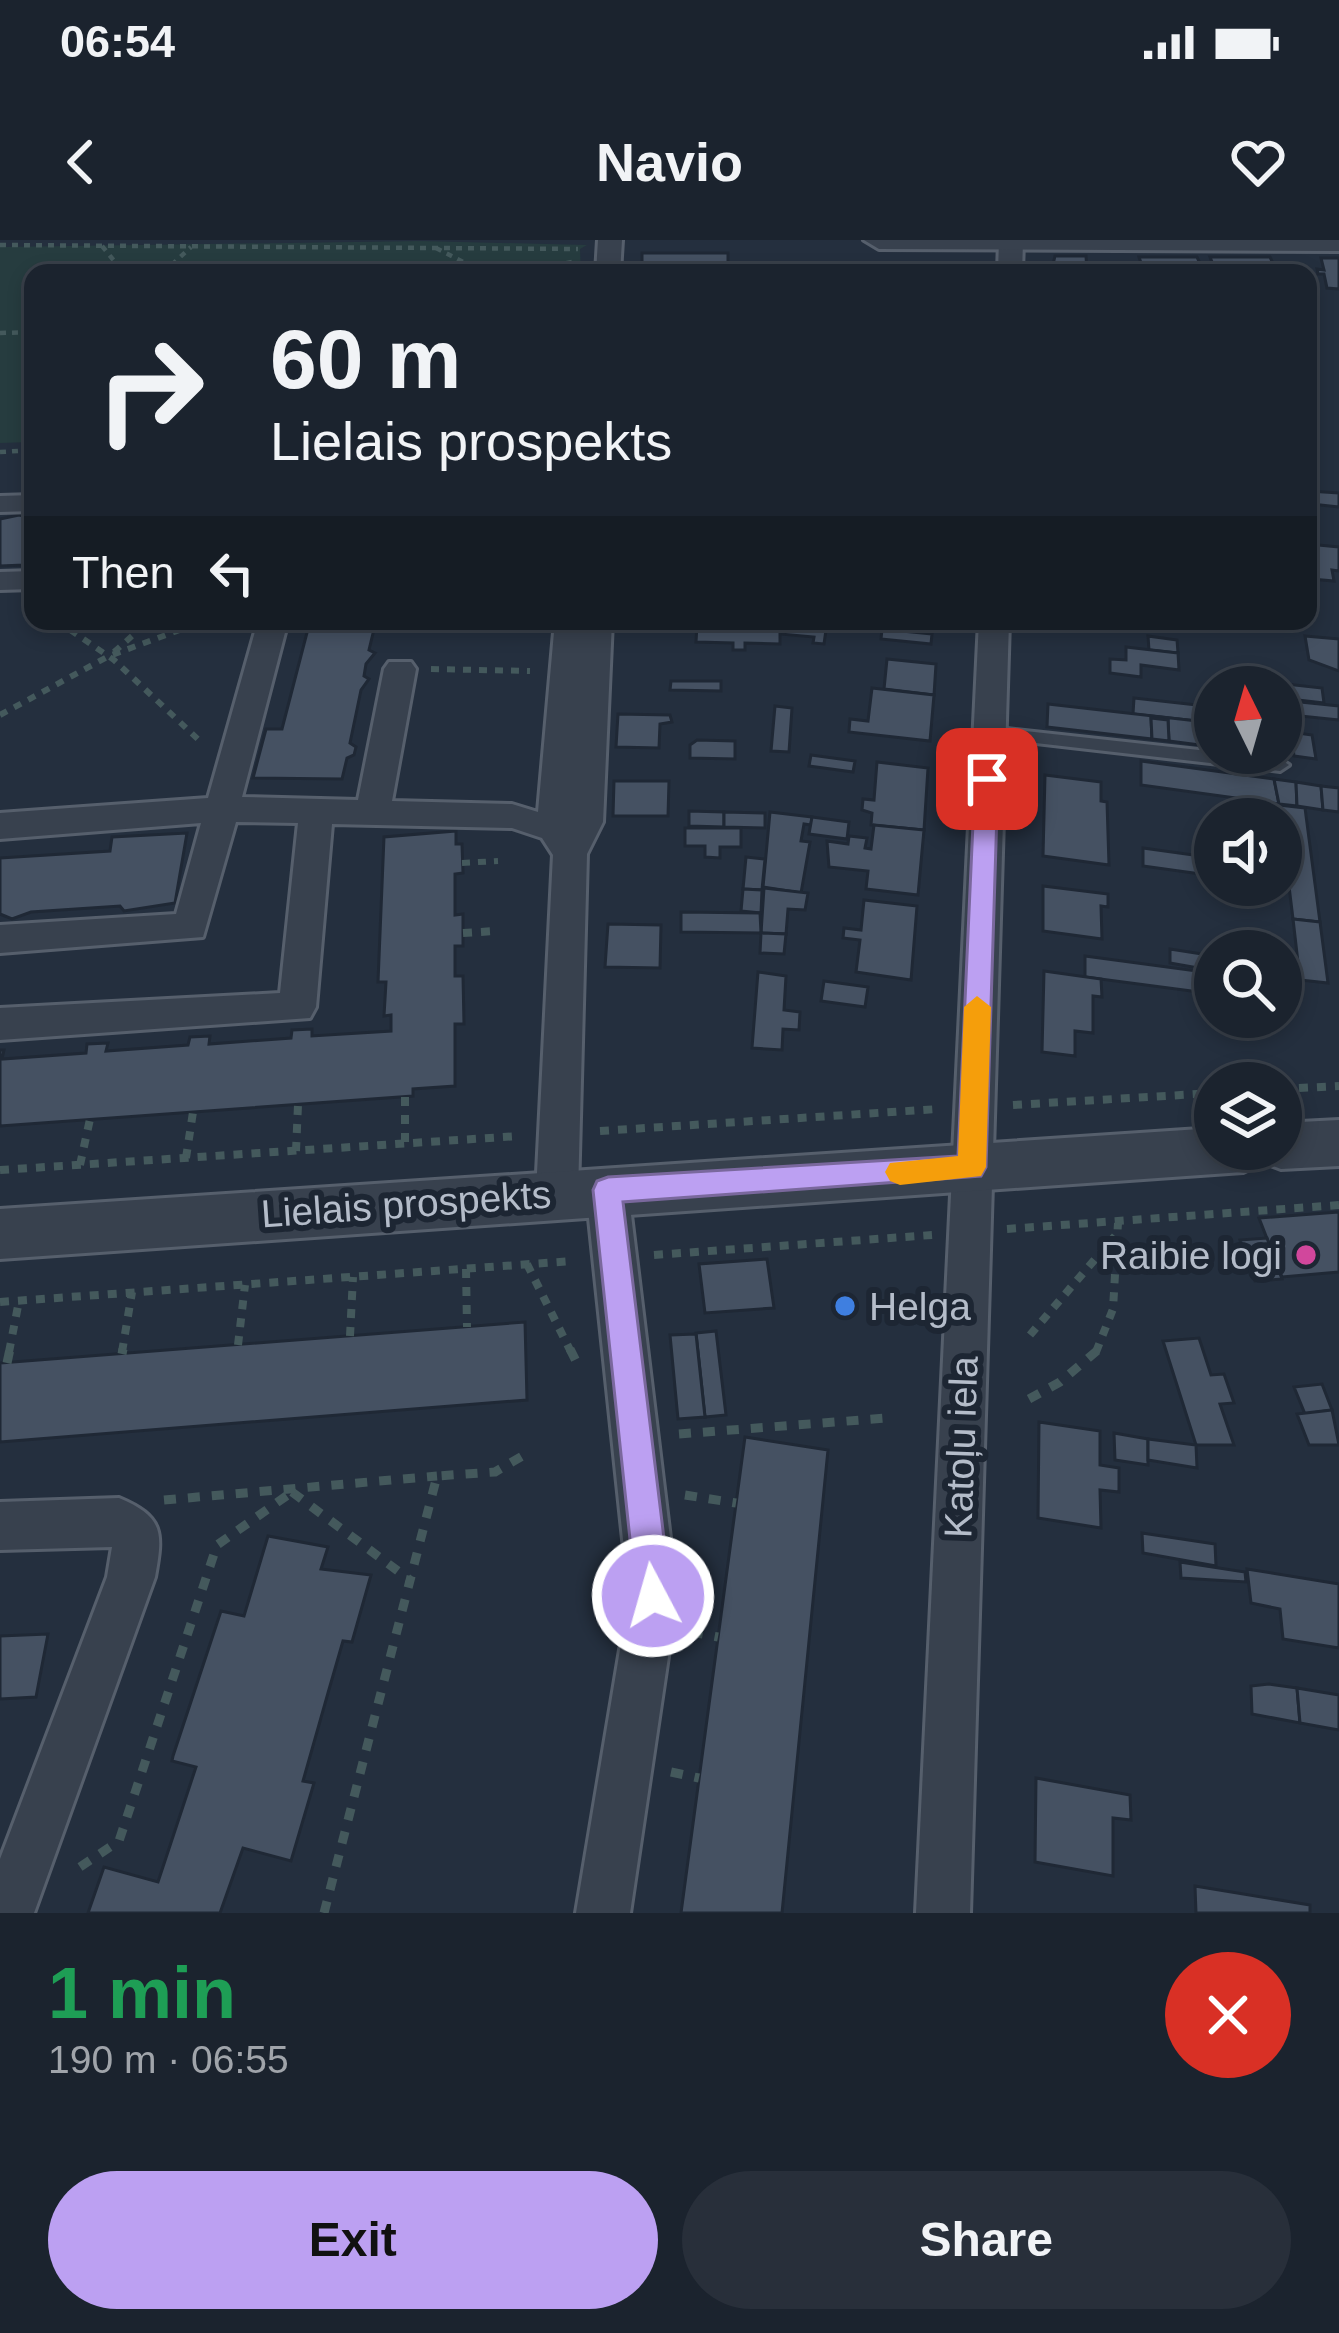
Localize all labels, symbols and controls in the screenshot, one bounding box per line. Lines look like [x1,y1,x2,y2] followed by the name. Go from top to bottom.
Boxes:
[60,16,175,67] text: 06:54
[48,129,114,195] icon: back
[1225,129,1291,195] icon: heart
[596,132,743,192] text: Navio
[72,312,228,468] icon: right
[270,312,461,406] text: 60 m
[270,411,672,471] text: Lielais prospekts
[199,540,265,606] icon: left
[72,547,175,598] text: Then
[1194,666,1302,774] north arrow
[1194,666,1302,1170] map controls
[936,728,1038,830] pin
[954,746,1020,812] icon: arrive
[1194,798,1302,906] button: sound
[1194,930,1302,1038] button: search
[1194,1062,1302,1170] button: layers
[260,1172,552,1236] street label: Lielais prospekts
[1100,1234,1282,1277] place label: Raibie logi
[1293,1242,1319,1268] marker: Raibie logi
[869,1285,971,1328] place label: Helga
[832,1293,858,1319] marker: Helga
[936,1355,986,1539] street label: Katoļu iela
[590,1533,716,1659] position arrow
[1165,1952,1291,2078] button: close
[48,1953,236,2033] text: 1 min
[48,2038,289,2081] text: 190 m · 06:55
[48,2171,658,2309] button: Exit
[682,2171,1291,2309] button: Share

